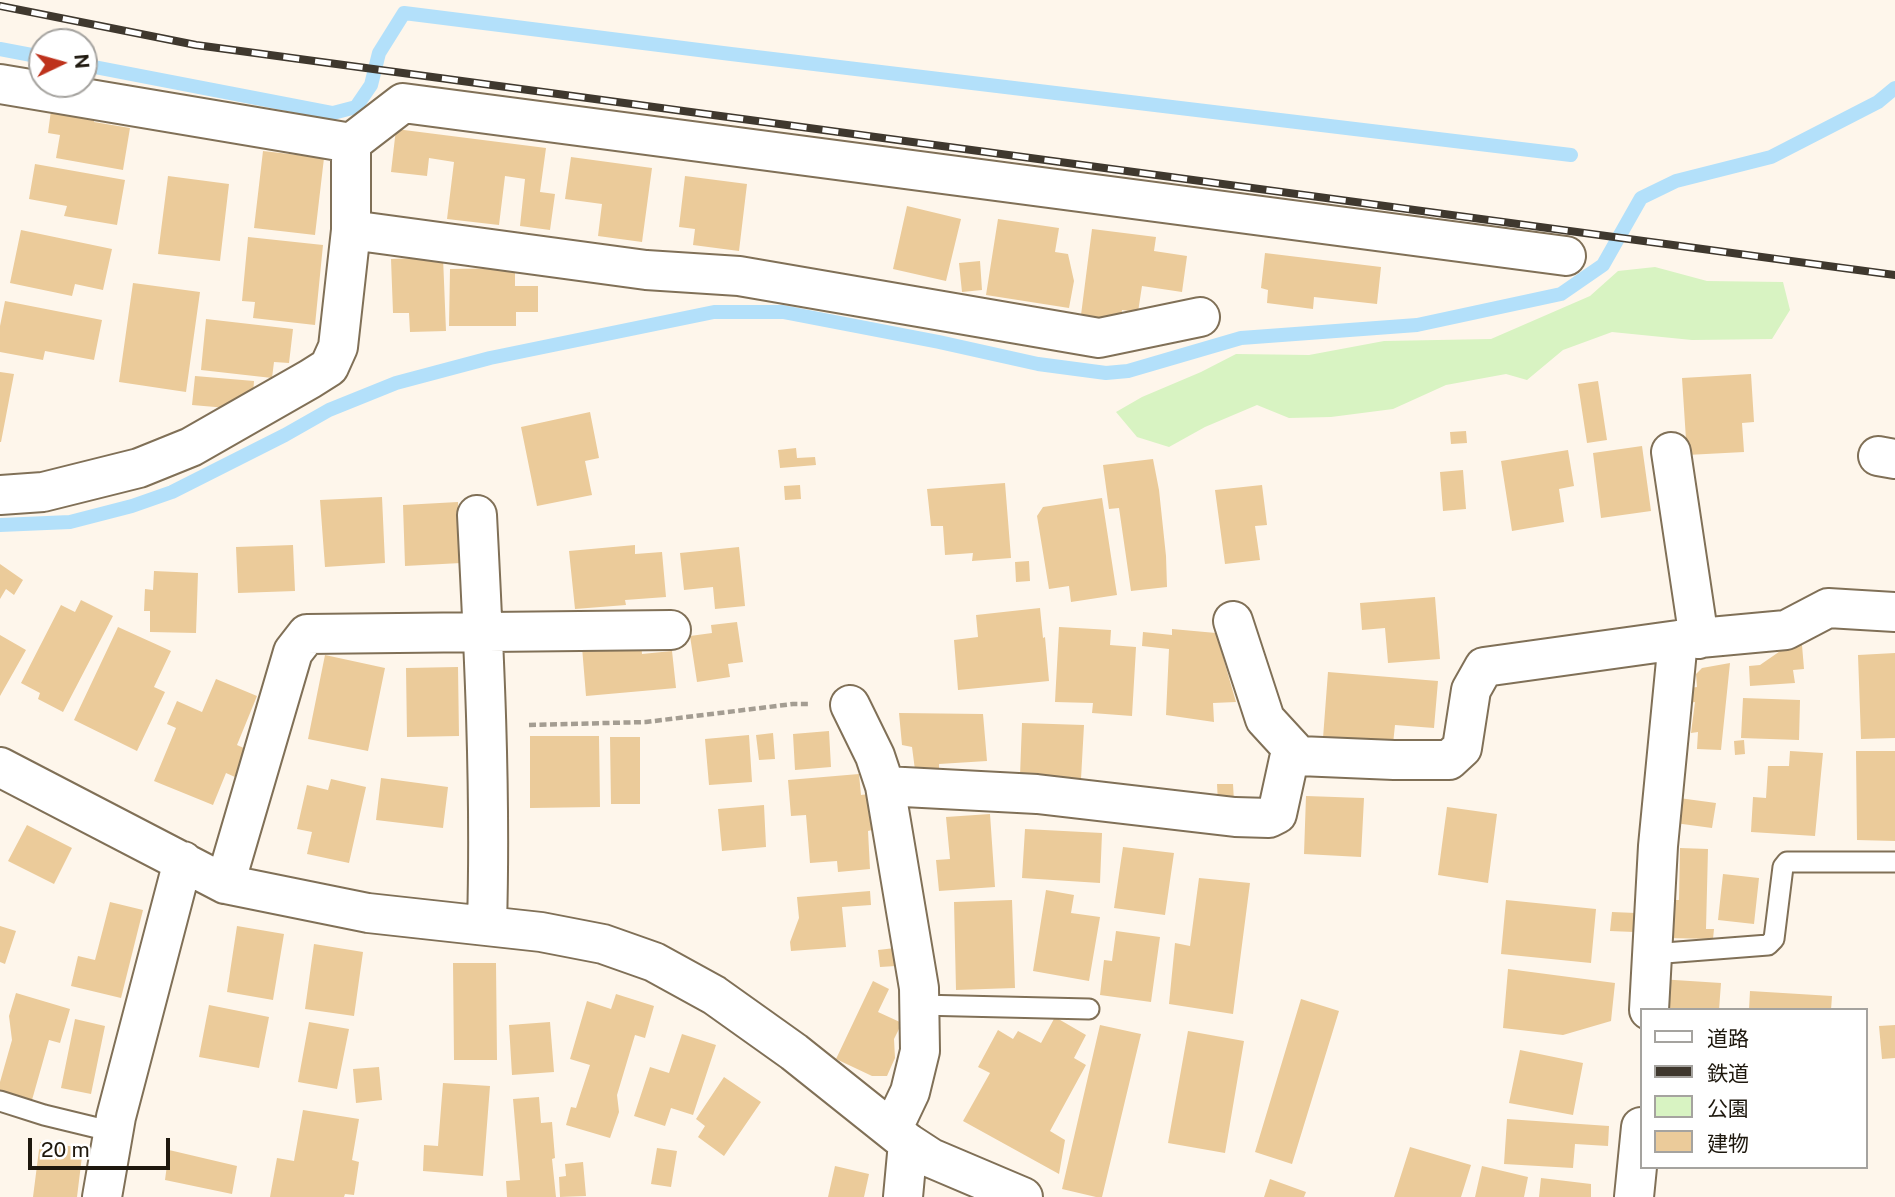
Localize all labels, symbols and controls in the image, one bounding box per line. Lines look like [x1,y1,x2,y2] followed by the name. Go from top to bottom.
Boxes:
[28,28,98,98] north arrow
[70,53,94,70] text: N
[1640,1008,1867,1169] legend
[1707,1026,1749,1051] text: 道路
[1707,1061,1749,1086] text: 鉄道
[1707,1096,1749,1121] text: 公園
[32,1124,173,1168] scale bar
[1707,1131,1749,1156] text: 建物
[41,1137,90,1162] text: 20 m

